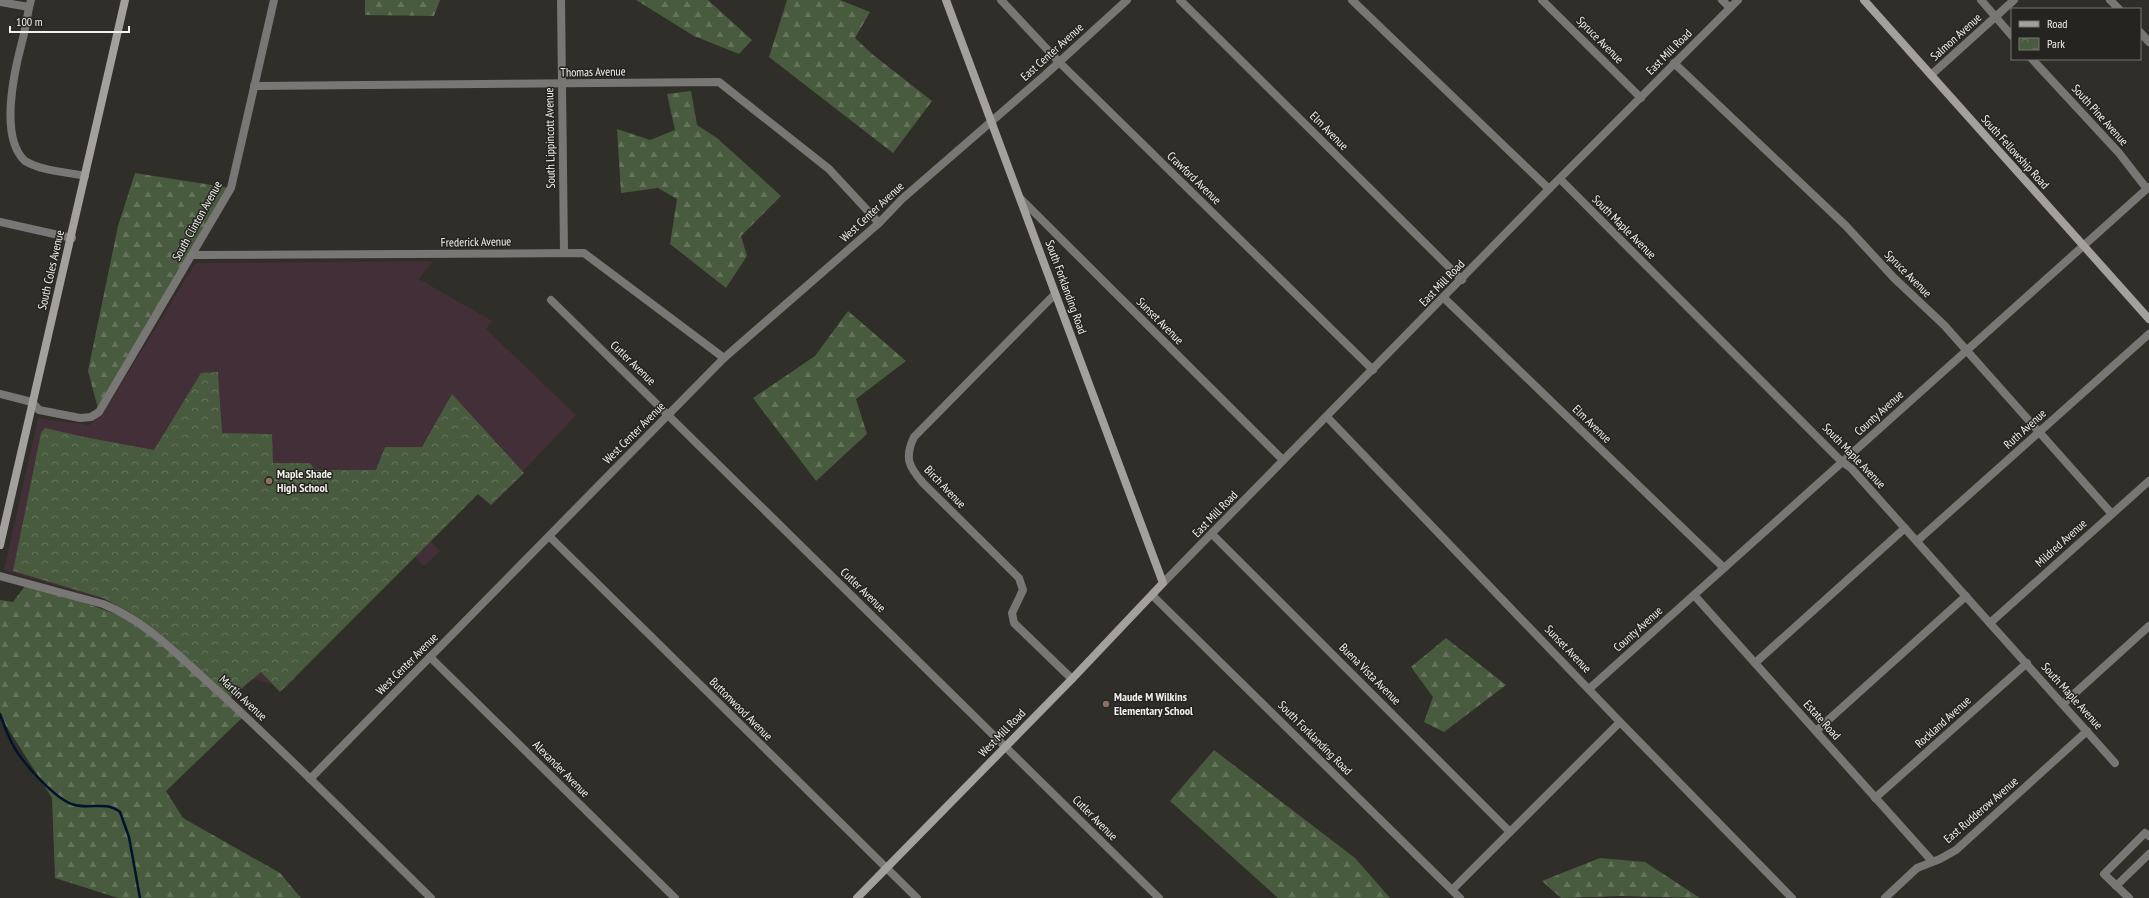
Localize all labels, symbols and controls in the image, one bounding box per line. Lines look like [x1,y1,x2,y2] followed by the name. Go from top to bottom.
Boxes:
[10,8,129,34] scale bar
[2011,8,2141,60] legend
[1927,10,1984,63] street label: Salmon Avenue
[1574,13,1627,66] street label: Spruce Avenue
[16,14,43,29] text: 100 m
[2047,16,2067,31] text: Road
[1017,20,1086,84] street label: East Center Avenue
[1643,26,1695,78] street label: East Mill Road
[2047,36,2065,51] text: Park
[560,63,626,80] street label: Thomas Avenue
[2069,81,2132,148] street label: South Pine Avenue
[541,87,558,189] street label: South Lippincott Avenue
[1307,108,1352,153] street label: Elm Avenue
[1978,112,2053,192] street label: South Fellowship Road
[1164,148,1225,207] street label: Crawford Avenue
[168,178,225,263] street label: South Clinton Avenue
[837,178,907,245] street label: West Center Avenue
[1589,191,1660,262] street label: South Maple Avenue
[34,229,67,311] street label: South Coles Avenue
[441,233,511,250] street label: Frederick Avenue
[1043,238,1090,336] street label: South Forklanding Road
[1882,247,1935,300] street label: Spruce Avenue
[1416,256,1467,309] street label: East Mill Road
[1134,294,1187,347] street label: Sunset Avenue
[607,337,659,388] street label: Cutler Avenue
[1851,387,1906,439] street label: County Avenue
[599,398,668,467] street label: West Center Avenue
[1570,401,1615,446] street label: Elm Avenue
[2000,406,2049,452] street label: Ruth Avenue
[1820,420,1889,491] street label: South Maple Avenue
[921,462,969,511] street label: Birch Avenue
[277,466,332,495] place label: Maple Shade High School
[264,476,274,486] marker: Maple Shade High School
[1189,487,1240,540] street label: East Mill Road
[2032,516,2090,570] street label: Mildred Avenue
[837,564,889,615] street label: Cutler Avenue
[1610,603,1665,655] street label: County Avenue
[1542,622,1595,676] street label: Sunset Avenue
[372,629,441,698] street label: West Center Avenue
[1336,640,1404,708] street label: Buena Vista Avenue
[2038,659,2106,732] street label: South Maple Avenue
[216,672,270,724] street label: Martin Avenue
[707,674,776,743] street label: Buttonwood Avenue
[1114,689,1193,718] place label: Maude M Wilkins Elementary School
[1912,693,1974,751] street label: Rockland Avenue
[1275,697,1356,778] street label: South Forklanding Road
[1801,697,1844,743] street label: Estate Road
[1101,699,1111,709] marker: Maude M Wilkins Elementary School
[975,705,1028,760] street label: West Mill Road
[530,737,593,800] street label: Alexander Avenue
[1940,773,2021,846] street label: East Rudderow Avenue
[1070,792,1121,843] street label: Cutler Avenue

